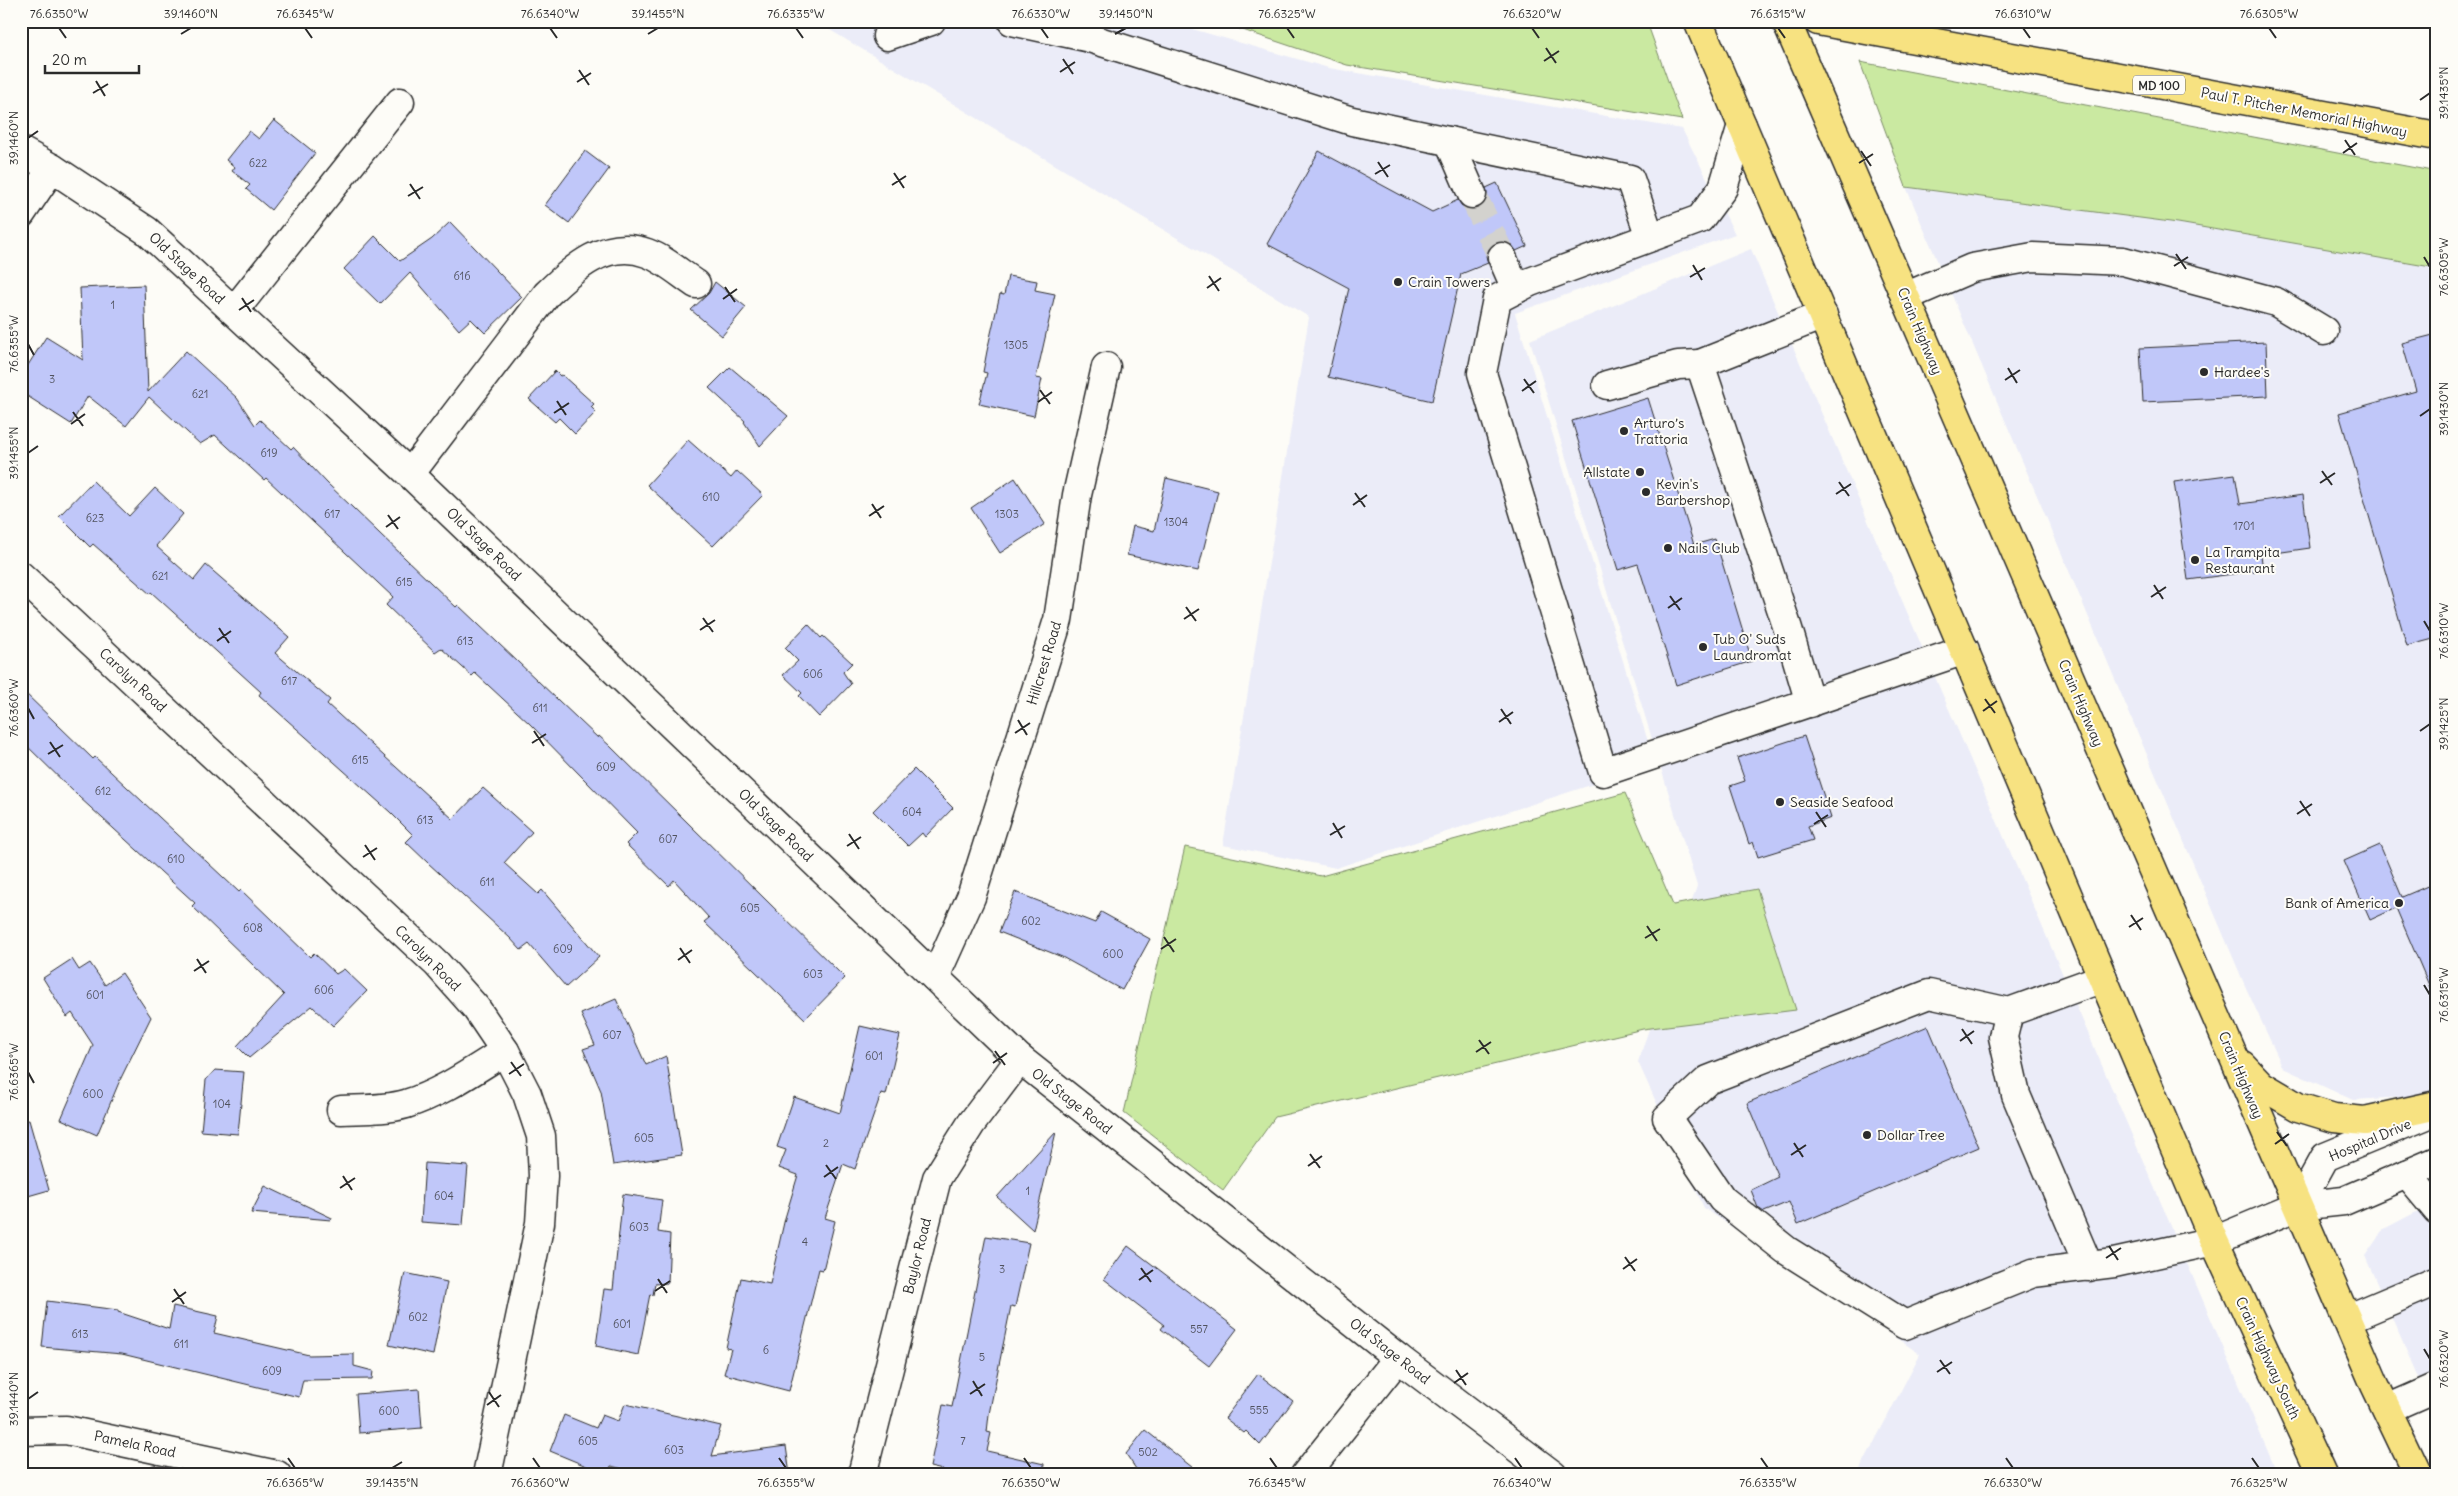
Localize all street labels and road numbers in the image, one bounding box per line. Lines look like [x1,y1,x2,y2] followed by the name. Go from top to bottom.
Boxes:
[2133,76,2185,94] road number: MD 100
[2199,83,2409,141] street label: Paul T. Pitcher Memorial Highway
[145,228,229,308] street label: Old Stage Road
[1894,285,1946,377] street label: Crain Highway
[443,504,525,584] street label: Old Stage Road
[1023,619,1065,707] street label: Hillcrest Road
[95,644,171,716] street label: Carolyn Road
[2055,657,2107,749] street label: Crain Highway
[735,785,817,865] street label: Old Stage Road
[391,921,465,995] street label: Carolyn Road
[2215,1029,2267,1121] street label: Crain Highway
[1028,1064,1116,1138] street label: Old Stage Road
[2326,1115,2414,1165] street label: Hospital Drive
[899,1216,935,1296] street label: Baylor Road
[2232,1294,2304,1422] street label: Crain Highway South
[1346,1314,1434,1388] street label: Old Stage Road
[92,1427,178,1461] street label: Pamela Road

